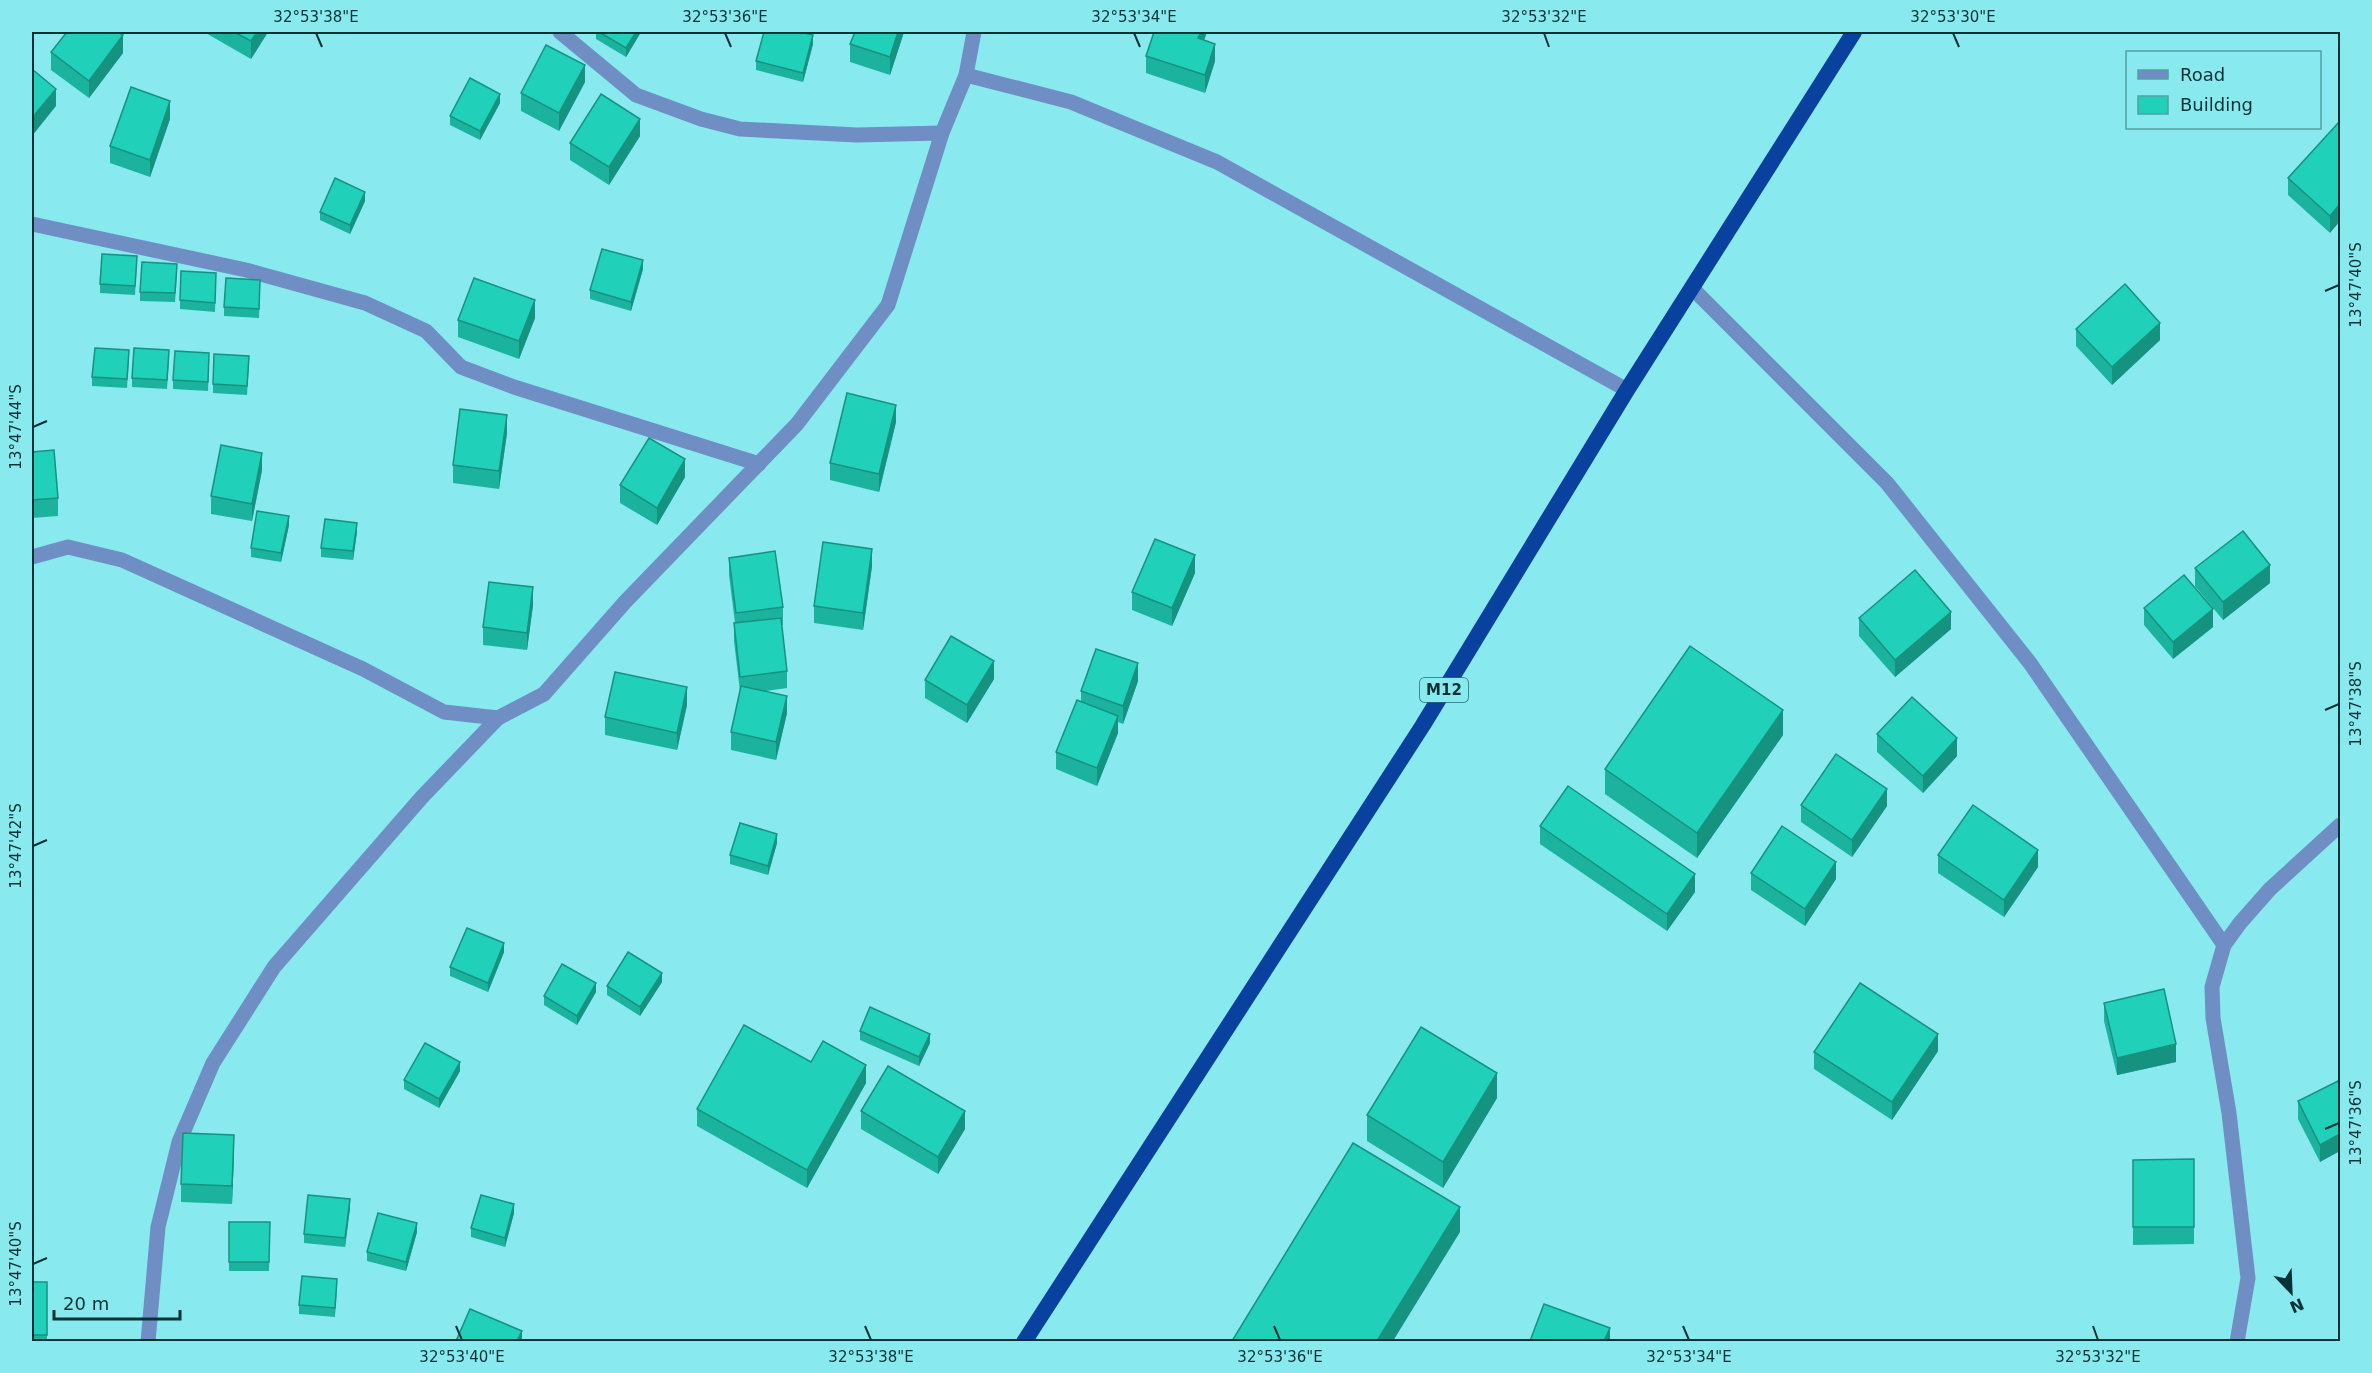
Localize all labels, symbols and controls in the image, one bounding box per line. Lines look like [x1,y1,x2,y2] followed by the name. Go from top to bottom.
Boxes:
[273,8,359,26] text: 32°53'38"E
[682,8,768,26] text: 32°53'36"E
[1091,8,1177,26] text: 32°53'34"E
[1501,8,1587,26] text: 32°53'32"E
[1910,8,1996,26] text: 32°53'30"E
[2126,51,2321,129] legend
[2180,64,2225,85] text: Road
[2180,94,2253,115] text: Building
[2347,242,2365,328] text: 13°47'40"S
[7,384,25,470] text: 13°47'44"S
[2347,661,2365,747] text: 13°47'38"S
[1420,678,1468,702] road number: M12
[7,803,25,889] text: 13°47'42"S
[2347,1080,2365,1166] text: 13°47'36"S
[7,1221,25,1307] text: 13°47'40"S
[2261,1262,2321,1322] north arrow
[54,1283,180,1321] scale bar
[63,1293,109,1314] text: 20 m
[2287,1294,2307,1317] text: N
[419,1348,505,1366] text: 32°53'40"E
[828,1348,914,1366] text: 32°53'38"E
[1237,1348,1323,1366] text: 32°53'36"E
[1646,1348,1732,1366] text: 32°53'34"E
[2055,1348,2141,1366] text: 32°53'32"E

